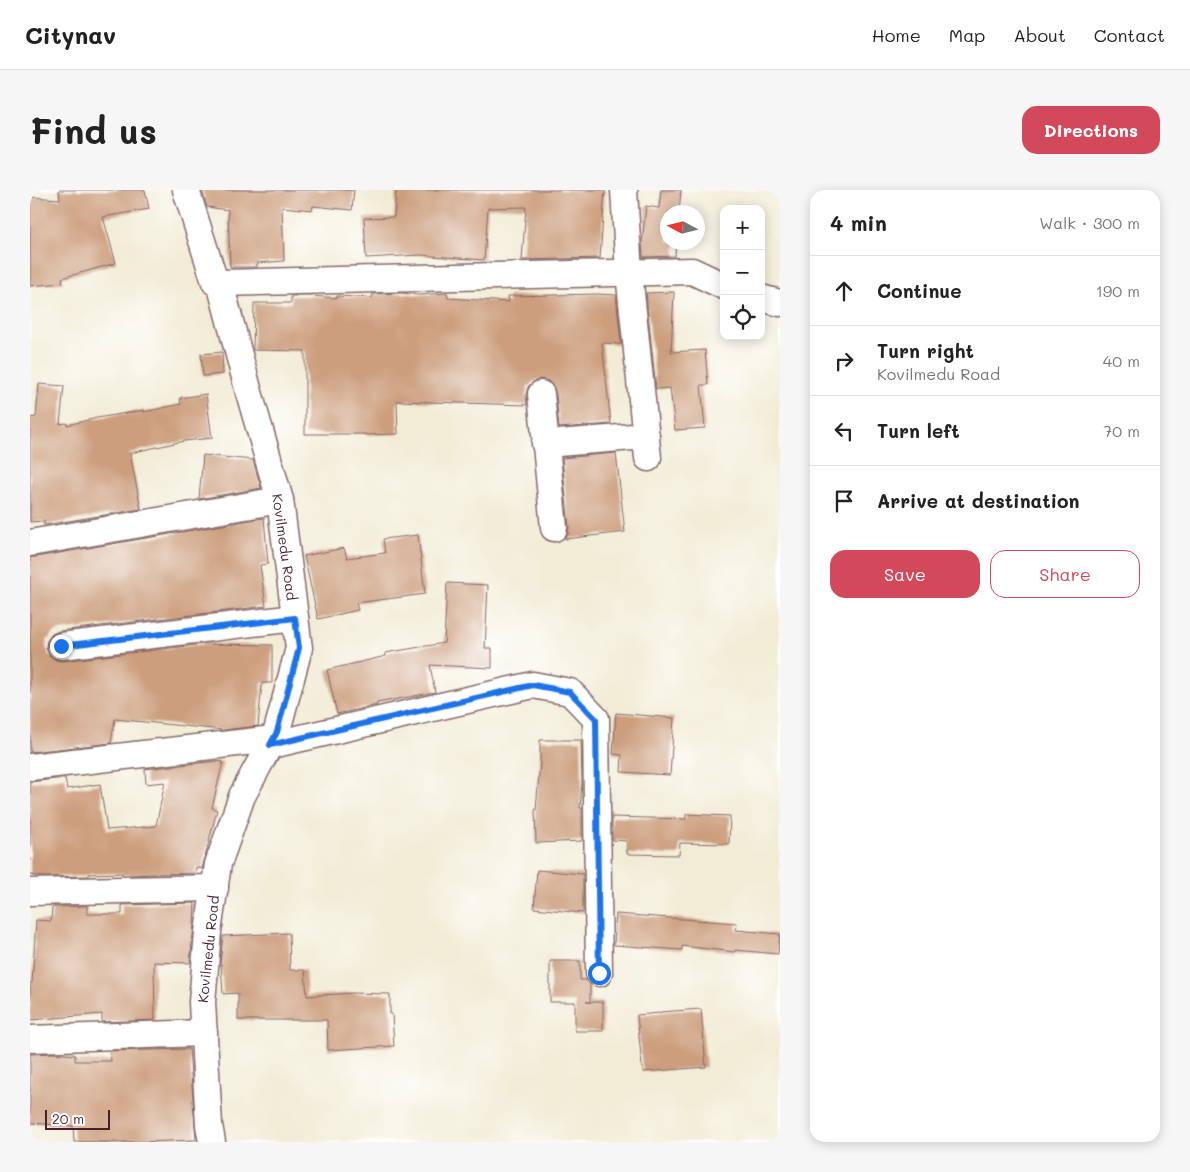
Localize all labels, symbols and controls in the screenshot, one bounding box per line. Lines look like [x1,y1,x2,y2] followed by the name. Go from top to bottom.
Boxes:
[25,19,116,50] text: Citynav
[872,23,921,47] text: Home
[949,23,985,47] text: Map
[1013,23,1066,47] text: About
[1094,23,1165,47] text: Contact
[1022,106,1160,154] button: Directions
[30,107,157,153] text: Find us
[660,205,705,250] north arrow
[720,205,765,340] map controls
[720,205,765,250] button: +
[830,209,887,236] text: 4 min
[1039,212,1140,233] text: Walk · 300 m
[720,250,765,295] button: −
[830,277,858,305] icon: ahead
[877,278,962,303] text: Continue
[1096,280,1140,301] text: 190 m
[720,295,765,340] button: locate
[877,338,974,363] text: Turn right
[830,347,858,375] icon: right
[1103,350,1140,371] text: 40 m
[877,363,1000,384] text: Kovilmedu Road
[830,417,858,445] icon: left
[877,418,960,443] text: Turn left
[1103,420,1140,441] text: 70 m
[830,487,858,515] icon: arrive
[877,488,1080,513] text: Arrive at destination
[268,492,302,602] street label: Kovilmedu Road
[830,550,980,598] button: Save
[990,550,1140,598] button: Share
[50,635,73,658] route end
[193,894,223,1004] street label: Kovilmedu Road
[588,962,611,985] route start
[45,1107,110,1130] scale bar
[52,1109,84,1128] text: 20 m

